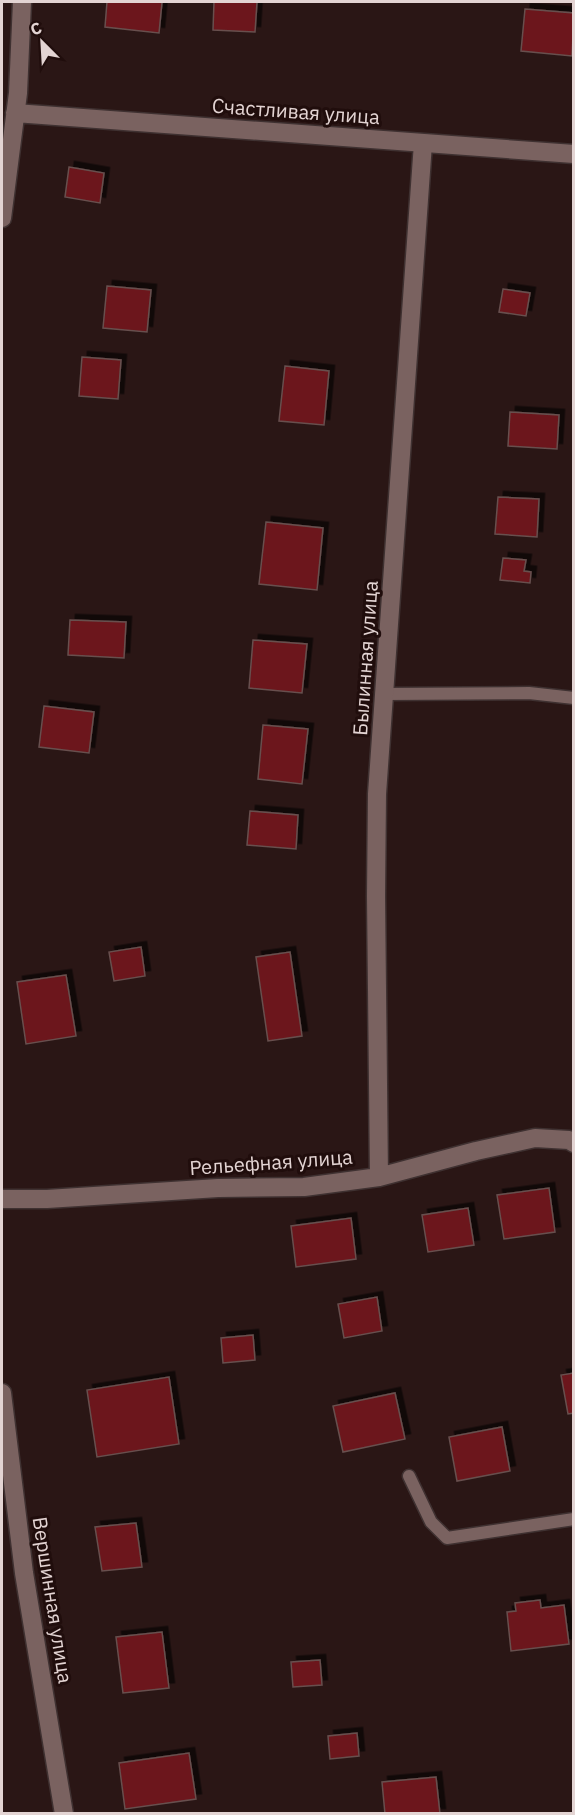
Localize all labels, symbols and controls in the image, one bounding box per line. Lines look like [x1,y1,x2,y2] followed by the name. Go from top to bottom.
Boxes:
[12,12,72,72] north arrow
[27,17,45,40] text: С
[211,92,381,130] street label: Счастливая улица
[346,579,384,736] street label: Былинная улица
[188,1143,354,1181] street label: Рельефная улица
[26,1515,80,1686] street label: Вершинная улица

